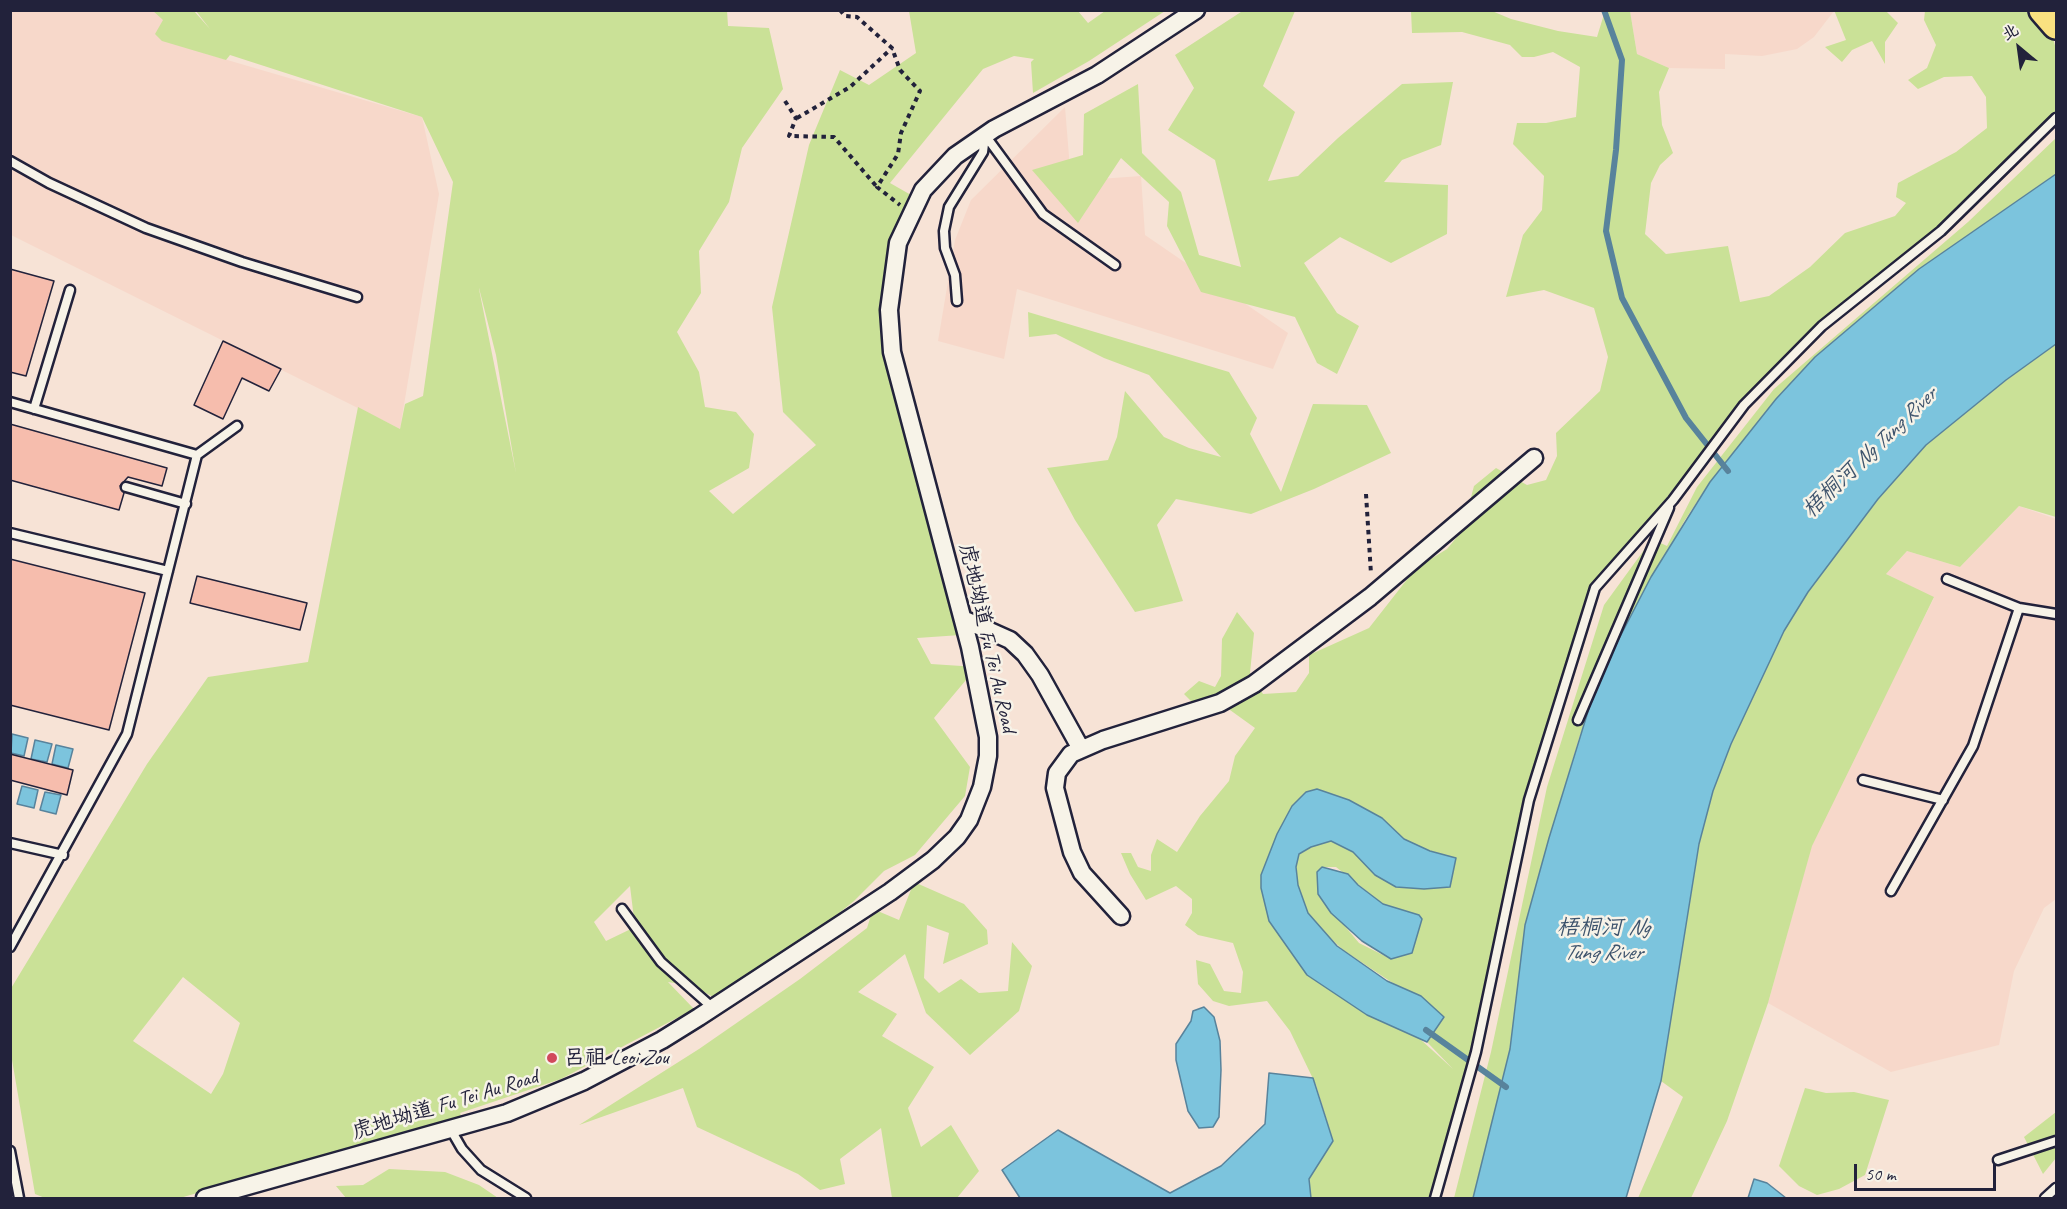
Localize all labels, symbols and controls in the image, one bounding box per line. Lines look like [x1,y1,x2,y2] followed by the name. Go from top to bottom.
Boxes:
[1989,18,2049,78] north arrow
[1998,20,2022,45] text: 北
[1798,383,1942,523] water label: 梧桐河 Ng Tung River
[953,541,1021,735] street label: 虎地坳道 Fu Tei Au Road
[1557,915,1649,966] water label: 梧桐河 Ng Tung River
[564,1045,669,1071] place label: 呂祖 Leoi Zou
[545,1051,559,1065] marker: 呂祖 Leoi Zou
[349,1065,541,1145] street label: 虎地坳道 Fu Tei Au Road
[1857,1152,2000,1190] scale bar
[1865,1163,1896,1185] text: 50 m

